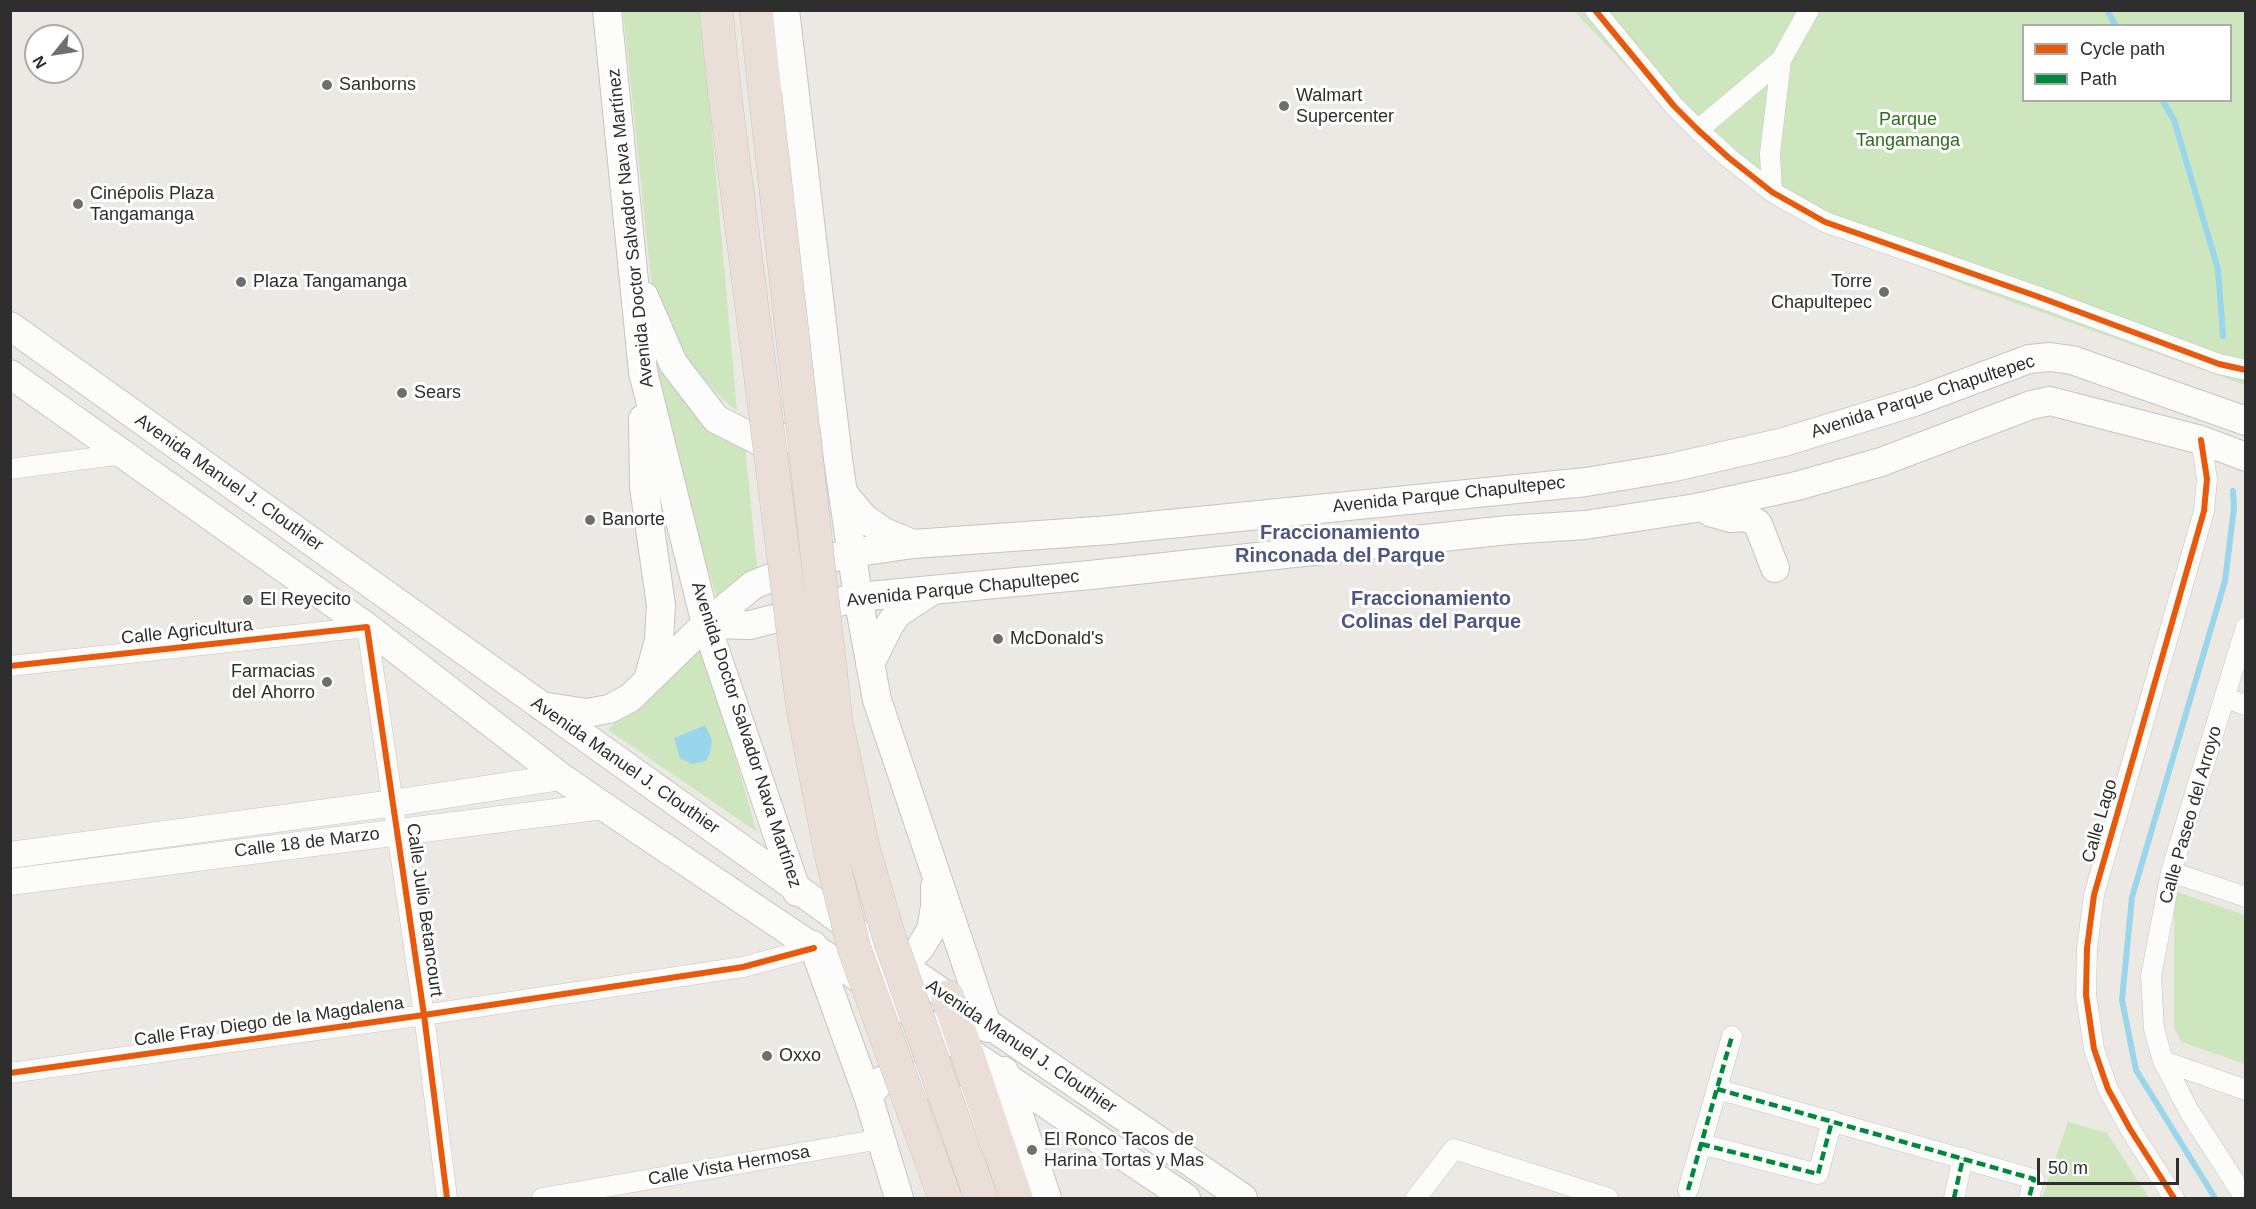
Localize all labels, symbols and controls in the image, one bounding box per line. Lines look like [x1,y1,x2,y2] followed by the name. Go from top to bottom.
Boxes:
[24,24,84,84] north arrow
[2022,24,2232,102] legend
[2080,39,2165,59] text: Cycle path
[29,53,50,72] text: N
[603,67,659,389] street label: Avenida Doctor Salvador Nava Martínez
[2080,69,2117,89] text: Path
[339,74,416,96] place label: Sanborns
[320,78,334,92] marker: Sanborns
[1296,85,1394,128] place label: Walmart Supercenter
[1277,99,1291,113] marker: Walmart Supercenter
[1856,109,1960,152] park label: Parque Tangamanga
[90,183,214,226] place label: Cinépolis Plaza Tangamanga
[71,197,85,211] marker: Cinépolis Plaza Tangamanga
[253,271,407,293] place label: Plaza Tangamanga
[1771,271,1872,314] place label: Torre Chapultepec
[234,275,248,289] marker: Plaza Tangamanga
[1877,285,1891,299] marker: Torre Chapultepec
[1808,351,2038,443] street label: Avenida Parque Chapultepec
[414,382,461,404] place label: Sears
[395,386,409,400] marker: Sears
[131,410,327,556] street label: Avenida Manuel J. Clouthier
[1332,472,1566,518] street label: Avenida Parque Chapultepec
[602,509,665,531] place label: Banorte
[583,513,597,527] marker: Banorte
[1235,521,1445,568] district label: Fraccionamiento Rinconada del Parque
[846,566,1080,612] street label: Avenida Parque Chapultepec
[686,579,806,891] street label: Avenida Doctor Salvador Nava Martínez
[1341,587,1521,634] district label: Fraccionamiento Colinas del Parque
[260,589,351,611] place label: El Reyecito
[241,593,255,607] marker: El Reyecito
[120,614,254,650] street label: Calle Agricultura
[1010,628,1103,650] place label: McDonald's
[991,632,1005,646] marker: McDonald's
[231,661,315,704] place label: Farmacias del Ahorro
[320,675,334,689] marker: Farmacias del Ahorro
[527,693,723,839] street label: Avenida Manuel J. Clouthier
[2155,724,2227,906] street label: Calle Paseo del Arroyo
[2078,777,2122,865] street label: Calle Lago
[401,822,447,998] street label: Calle Julio Betancourt
[233,823,381,863] street label: Calle 18 de Marzo
[922,975,1120,1119] street label: Avenida Manuel J. Clouthier
[133,992,405,1052] street label: Calle Fray Diego de la Magdalena
[779,1045,821,1067] place label: Oxxo
[760,1049,774,1063] marker: Oxxo
[1044,1129,1204,1172] place label: El Ronco Tacos de Harina Tortas y Mas
[647,1141,811,1191] street label: Calle Vista Hermosa
[1025,1143,1039,1157] marker: El Ronco Tacos de Harina Tortas y Mas
[2040,1146,2182,1184] scale bar
[2048,1158,2088,1178] text: 50 m

